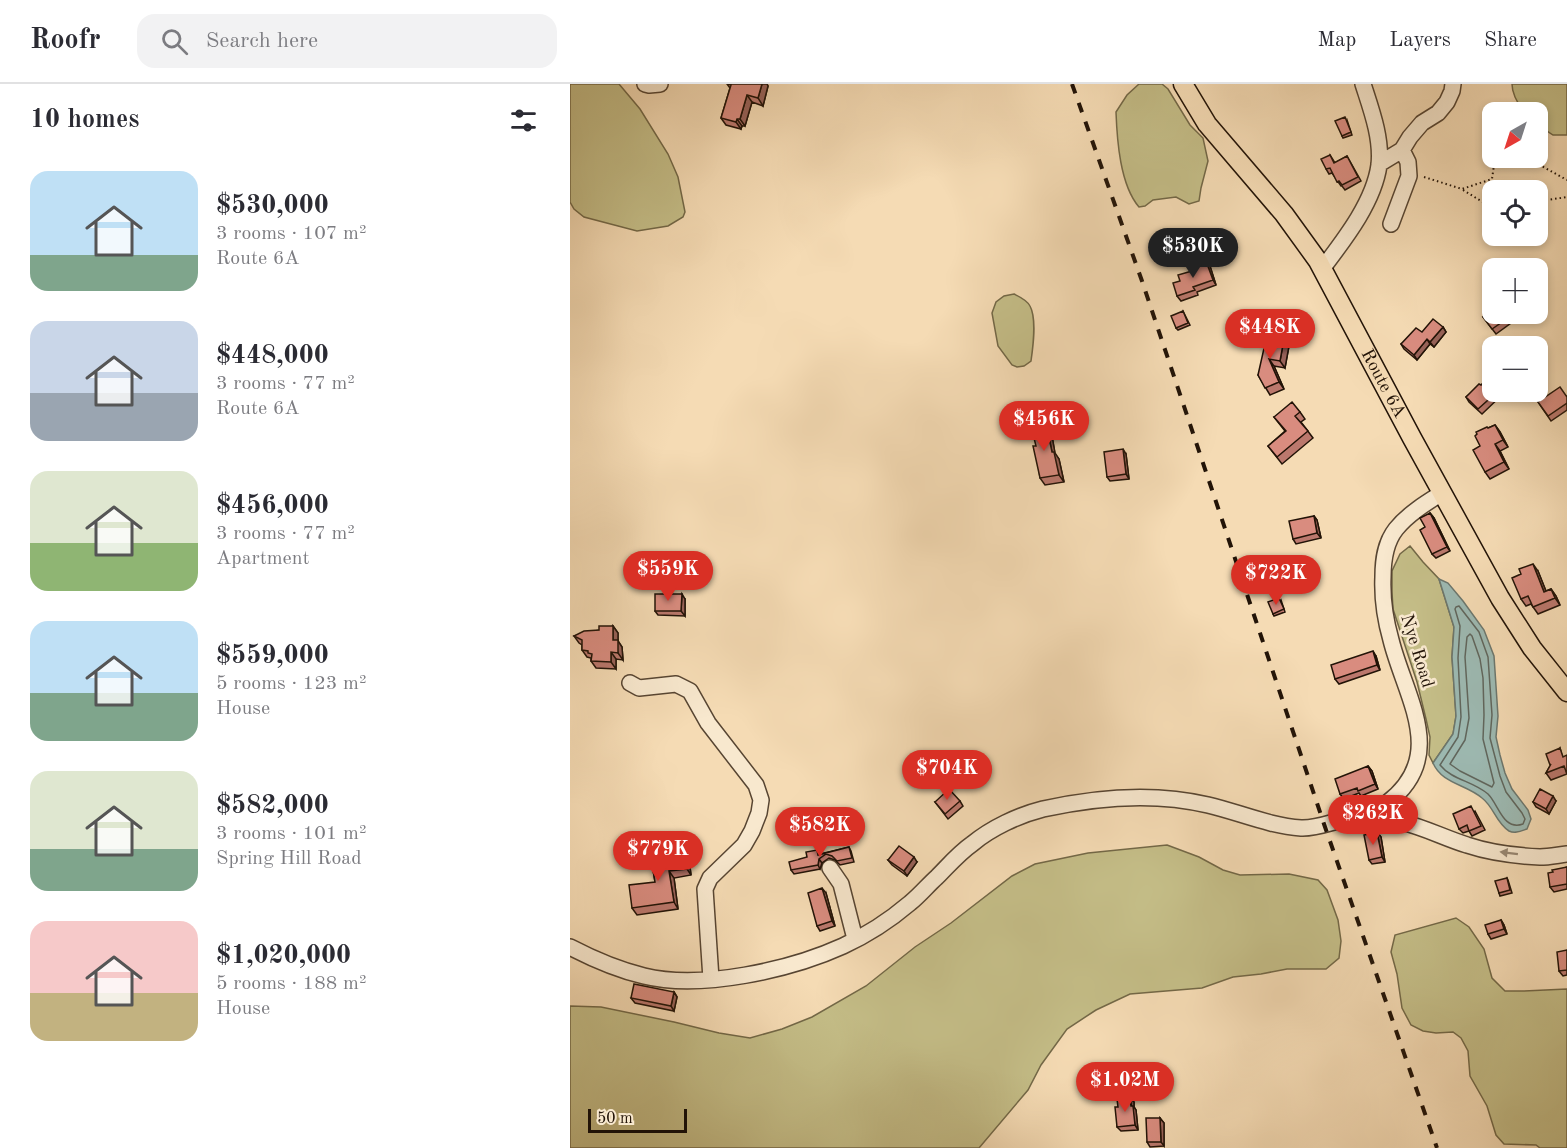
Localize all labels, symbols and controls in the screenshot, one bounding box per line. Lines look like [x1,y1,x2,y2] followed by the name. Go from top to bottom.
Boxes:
[137,14,557,68] search box
[158,25,191,58] icon: search
[30,27,101,55] text: Roofr
[206,30,318,52] text: Search here
[1317,30,1356,51] text: Map
[1389,30,1451,51] text: Layers
[1484,30,1537,51] text: Share
[1482,102,1548,168] north arrow
[1482,102,1548,402] map controls
[507,104,540,137] icon: filters
[30,107,139,133] text: 10 homes
[1482,180,1548,246] button: locate
[216,193,329,219] text: $530,000
[78,195,150,267] icon: home
[216,224,366,244] text: 3 rooms · 107 m²
[1151,228,1235,279] pin: $530K
[1162,237,1224,257] text: $530K
[216,249,300,269] text: Route 6A
[1482,258,1548,324] button: +
[1228,309,1312,360] pin: $448K
[1239,318,1301,338] text: $448K
[1482,336,1548,402] button: −
[216,343,329,369] text: $448,000
[78,345,150,417] icon: home
[1358,346,1409,421] street label: Route 6A
[216,374,355,394] text: 3 rooms · 77 m²
[216,399,300,419] text: Route 6A
[1002,401,1086,452] pin: $456K
[1013,410,1075,430] text: $456K
[216,493,329,519] text: $456,000
[78,495,150,567] icon: home
[216,524,355,544] text: 3 rooms · 77 m²
[216,549,310,569] text: Apartment
[626,551,710,602] pin: $559K
[1234,555,1318,606] pin: $722K
[637,560,699,580] text: $559K
[1245,564,1307,584] text: $722K
[1397,612,1437,690] street label: Nye Road
[216,643,329,669] text: $559,000
[78,645,150,717] icon: home
[216,674,366,694] text: 5 rooms · 123 m²
[216,699,270,719] text: House
[905,750,989,801] pin: $704K
[916,759,978,779] text: $704K
[216,793,329,819] text: $582,000
[78,795,150,867] icon: home
[1331,795,1415,846] pin: $262K
[1342,804,1404,824] text: $262K
[778,807,862,858] pin: $582K
[789,816,851,836] text: $582K
[216,824,366,844] text: 3 rooms · 101 m²
[616,831,700,882] pin: $779K
[627,840,689,860] text: $779K
[1499,848,1518,858] one-way arrow
[216,849,362,869] text: Spring Hill Road
[216,943,351,969] text: $1,020,000
[78,945,150,1017] icon: home
[216,974,366,994] text: 5 rooms · 188 m²
[216,999,270,1019] text: House
[1076,1062,1174,1113] pin: $1.02M
[1090,1071,1160,1091] text: $1.02M
[588,1106,687,1134] scale bar
[597,1111,633,1127] text: 50 m

